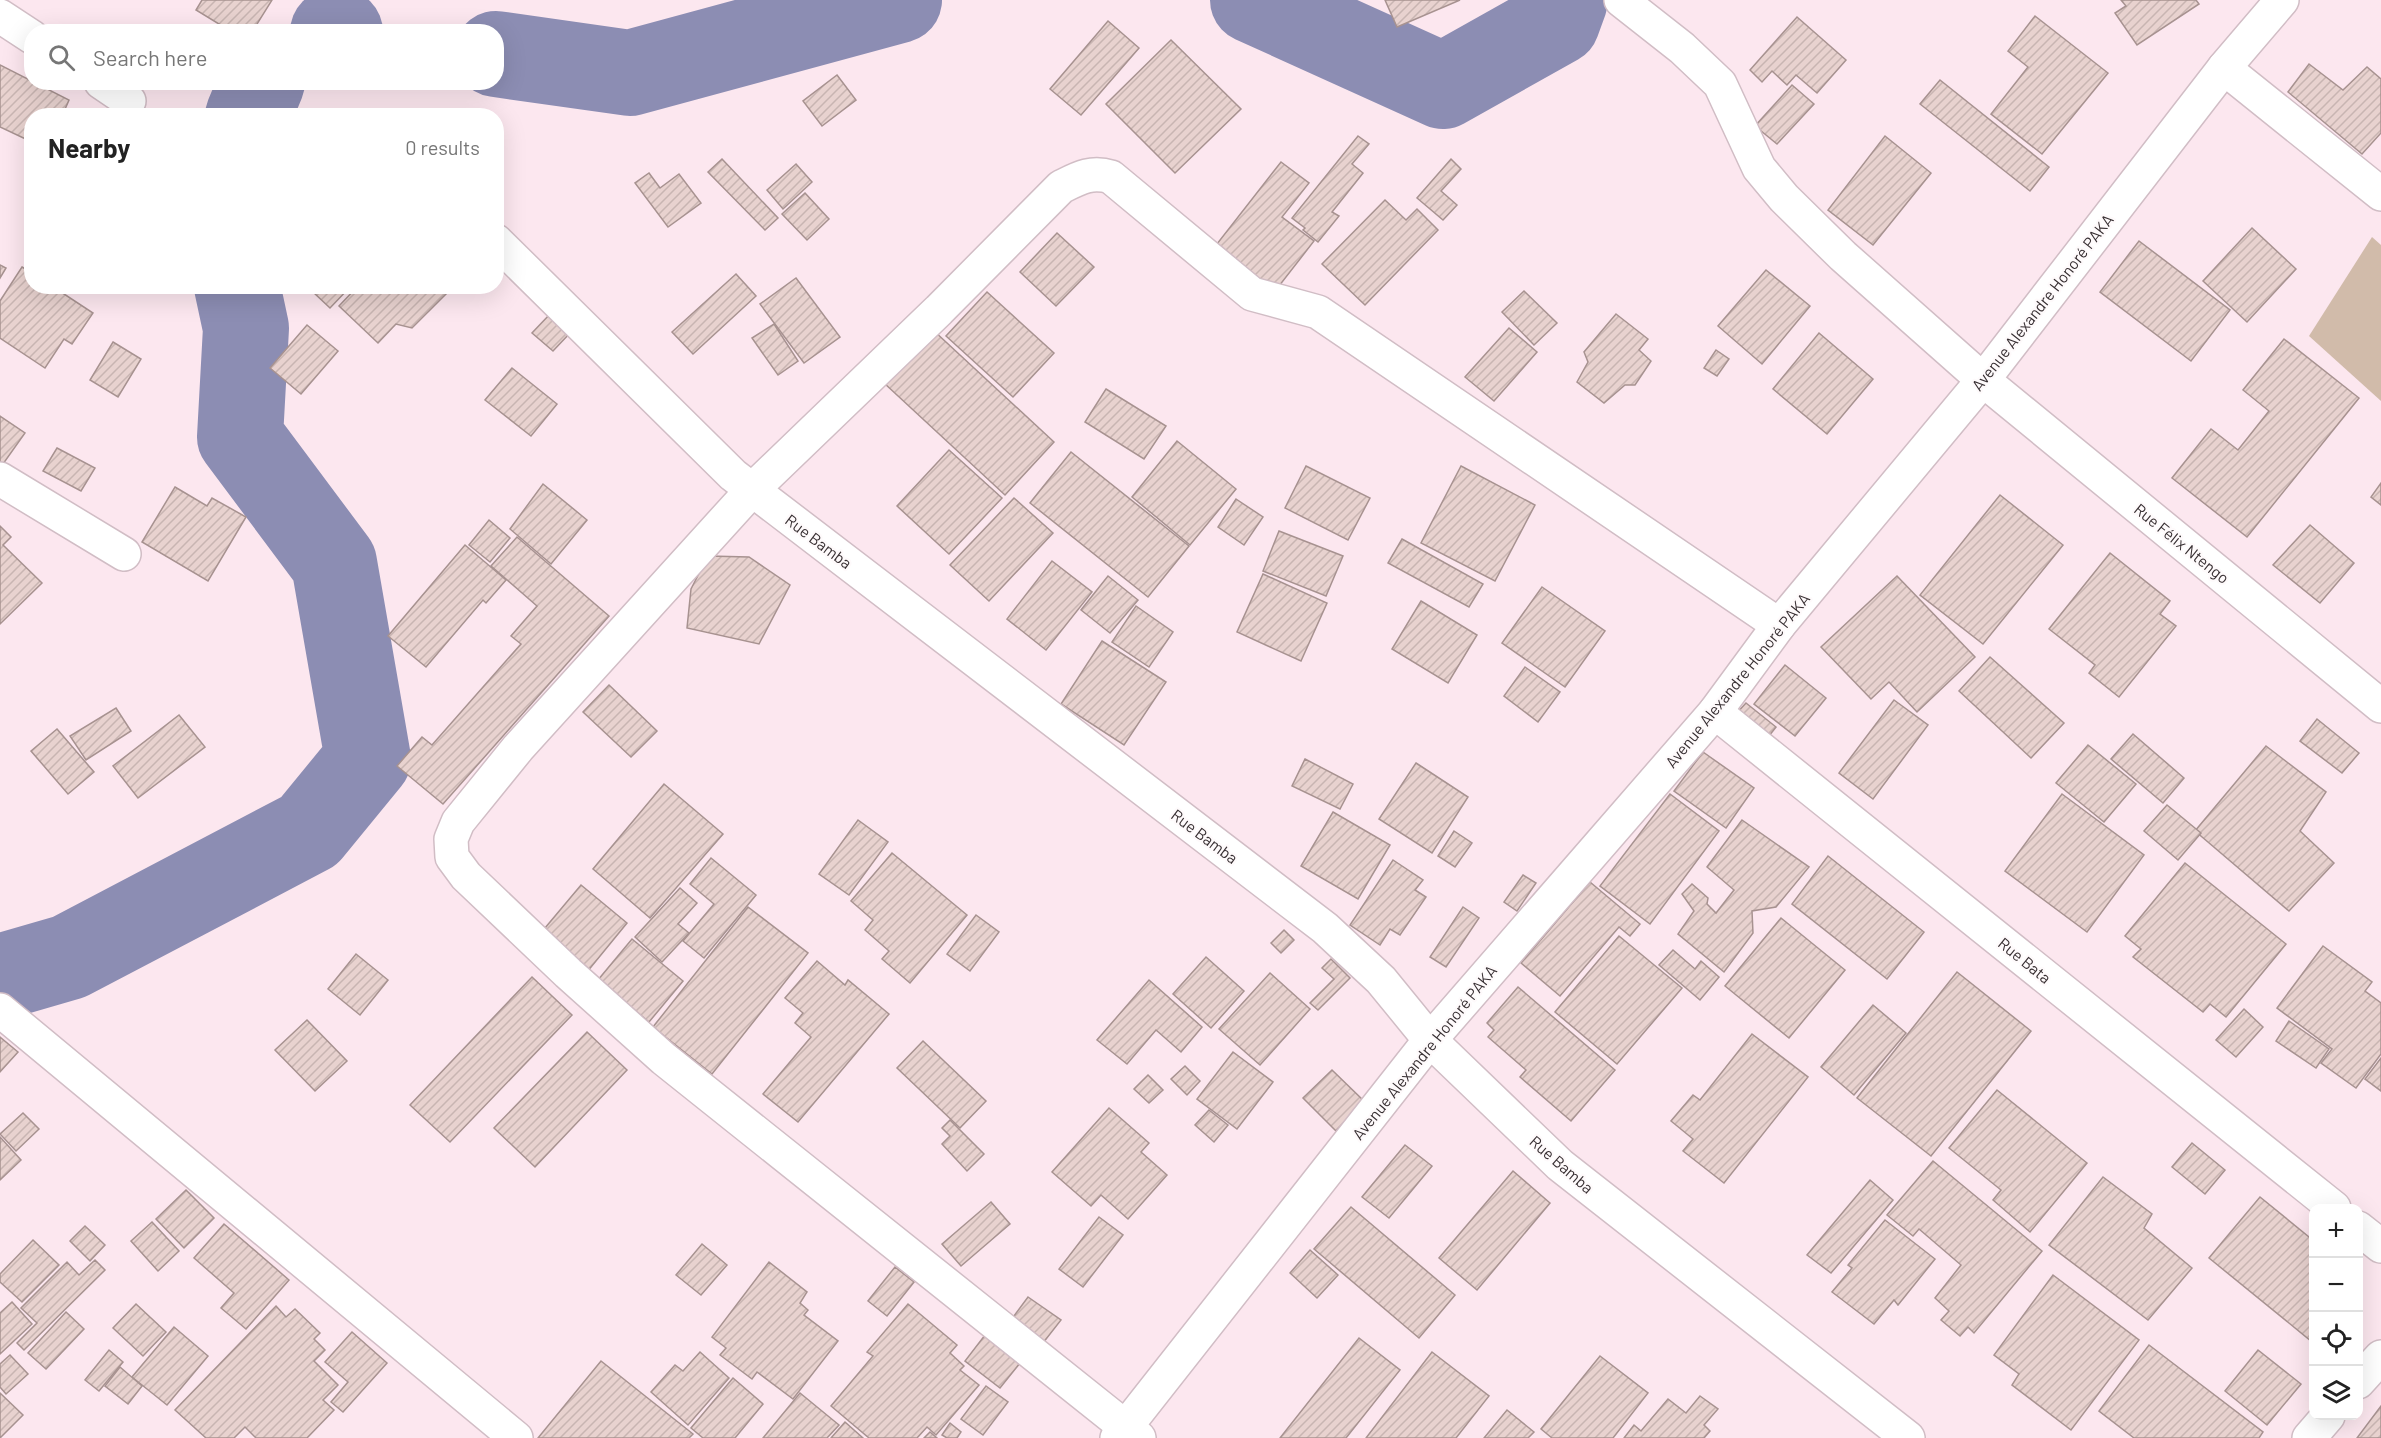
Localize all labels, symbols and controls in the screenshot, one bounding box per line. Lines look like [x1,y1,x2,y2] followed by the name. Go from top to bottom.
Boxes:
[24,24,504,90] search box
[45,41,78,74] icon: search
[93,44,207,70] text: Search here
[48,132,130,163] text: Nearby
[405,135,480,159] text: 0 results
[1967,210,2117,394] street label: Avenue Alexandre Honoré PAKA
[2131,499,2233,587] street label: Rue Félix Ntengo
[782,510,856,572] street label: Rue Bamba
[1661,589,1813,771] street label: Avenue Alexandre Honoré PAKA
[1168,805,1242,867] street label: Rue Bamba
[1995,933,2055,987] street label: Rue Bata
[1348,961,1500,1143] street label: Avenue Alexandre Honoré PAKA
[1526,1131,1598,1197] street label: Rue Bamba
[2309,1204,2363,1420] map controls
[2309,1204,2363,1258] button: +
[2309,1258,2363,1312] button: −
[2309,1312,2363,1366] button: locate
[2309,1366,2363,1420] button: layers

